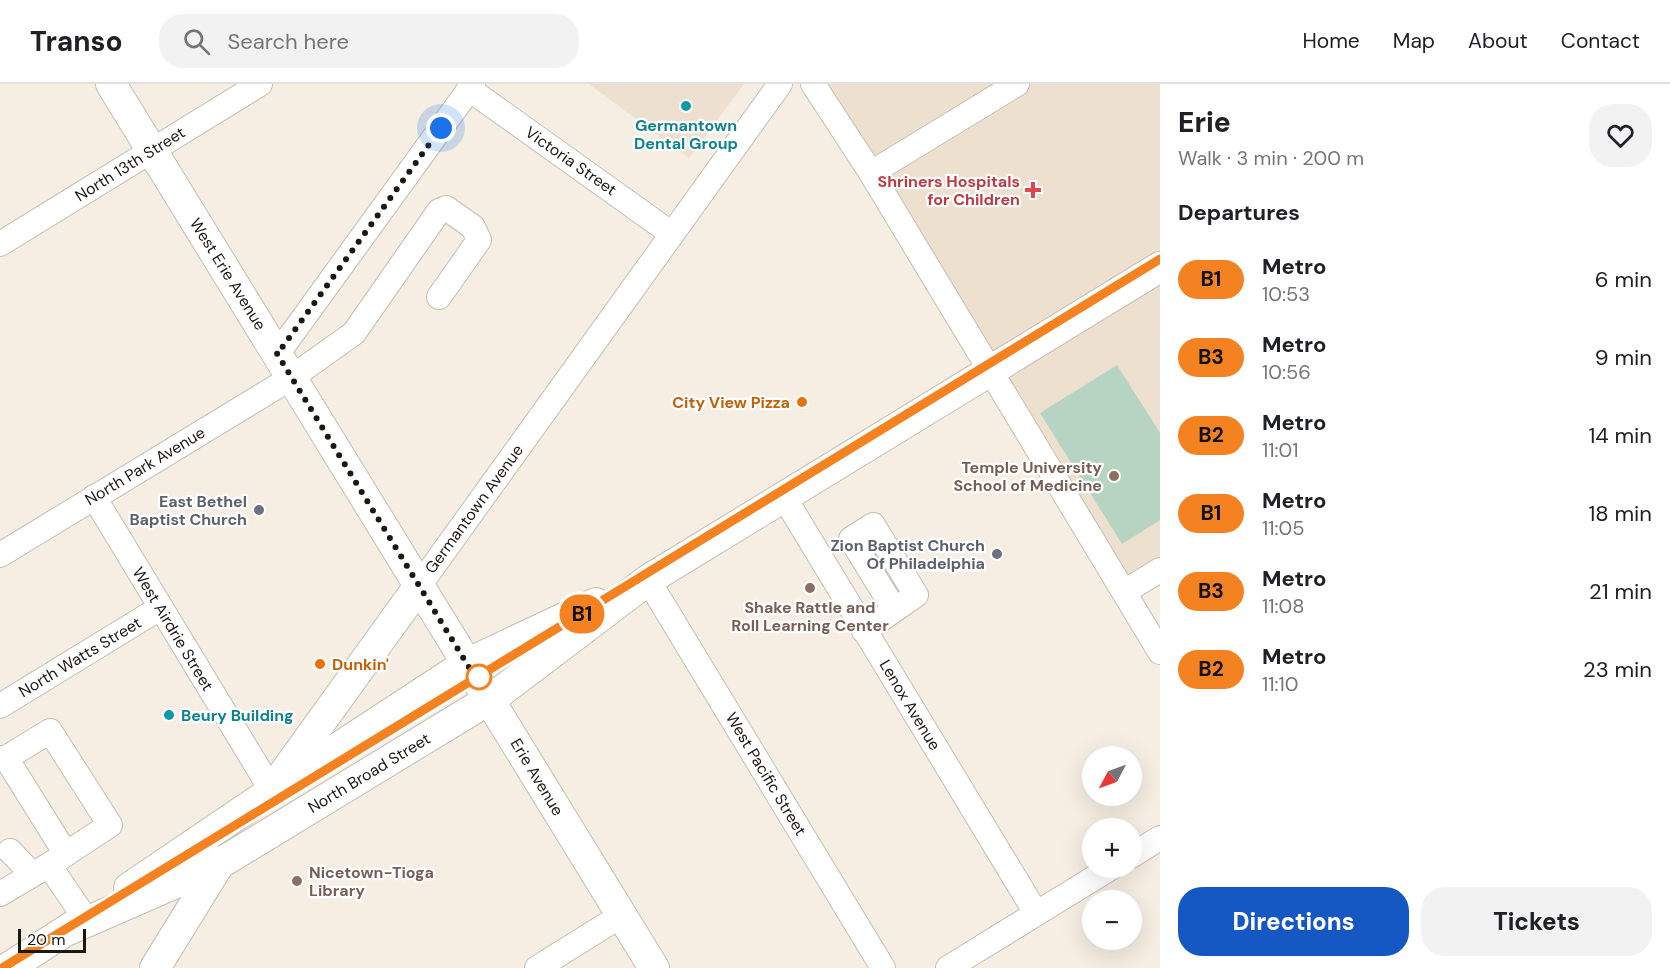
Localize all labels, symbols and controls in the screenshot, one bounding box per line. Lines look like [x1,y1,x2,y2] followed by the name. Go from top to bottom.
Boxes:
[159,14,579,68] search box
[30,23,123,60] text: Transo
[180,25,213,58] icon: search
[228,27,349,56] text: Search here
[1302,27,1360,55] text: Home
[1393,27,1435,55] text: Map
[1468,27,1528,55] text: About
[1561,27,1640,55] text: Contact
[679,99,693,113] marker: Germantown Dental Group
[1178,104,1231,141] text: Erie
[1589,104,1652,167] button: heart
[426,113,456,143] your location
[634,115,738,154] place label: Germantown Dental Group
[71,122,189,206] street label: North 13th Street
[521,122,621,200] street label: Victoria Street
[1178,145,1364,171] text: Walk · 3 min · 200 m
[878,171,1020,210] place label: Shriners Hospitals for Children
[1024,181,1042,199] marker: Shriners Hospitals for Children
[1178,198,1300,227] text: Departures
[185,214,271,334] street label: West Erie Avenue
[1262,252,1326,281] text: Metro
[1200,265,1222,293] text: B1
[1595,265,1652,294] text: 6 min
[1262,281,1310,307] text: 10:53
[1262,330,1326,359] text: Metro
[1198,343,1224,371] text: B3
[1595,343,1652,372] text: 9 min
[1262,359,1311,385] text: 10:56
[672,392,790,413] place label: City View Pizza
[795,395,809,409] marker: City View Pizza
[1262,408,1326,437] text: Metro
[1198,421,1224,449] text: B2
[1588,421,1652,450] text: 14 min
[81,422,209,510] street label: North Park Avenue
[1262,437,1298,463] text: 11:01
[420,440,528,578] street label: Germantown Avenue
[953,457,1102,496] place label: Temple University School of Medicine
[1107,469,1121,483] marker: Temple University School of Medicine
[1262,486,1326,515] text: Metro
[129,491,247,530] place label: East Bethel Baptist Church
[1200,499,1222,527] text: B1
[1588,499,1652,528] text: 18 min
[252,503,266,517] marker: East Bethel Baptist Church
[1262,515,1304,541] text: 11:05
[830,535,985,574] place label: Zion Baptist Church Of Philadelphia
[990,547,1004,561] marker: Zion Baptist Church Of Philadelphia
[128,563,218,695] street label: West Airdrie Street
[1262,564,1326,593] text: Metro
[1198,577,1224,605] text: B3
[1589,577,1652,606] text: 21 min
[803,581,817,595] marker: Shake Rattle and Roll Learning Center
[1262,593,1304,619] text: 11:08
[555,594,609,634] line badge: B1
[731,597,889,636] place label: Shake Rattle and Roll Learning Center
[571,600,593,628] text: B1
[15,612,145,702] street label: North Watts Street
[1262,642,1326,671] text: Metro
[332,654,389,675] place label: Dunkin'
[1198,655,1224,683] text: B2
[1583,655,1652,684] text: 23 min
[875,656,945,754] street label: Lenox Avenue
[313,657,327,671] marker: Dunkin'
[466,664,492,690] unlabelled marker
[1262,671,1298,697] text: 11:10
[181,705,294,726] place label: Beury Building
[162,708,176,722] marker: Beury Building
[721,708,811,840] street label: West Pacific Street
[304,728,434,818] street label: North Broad Street
[506,735,568,819] street label: Erie Avenue
[1082,746,1142,806] north arrow
[1082,746,1142,950] map controls
[1082,818,1142,878] button: +
[309,862,434,901] place label: Nicetown-Tioga Library
[290,874,304,888] marker: Nicetown-Tioga Library
[1178,887,1409,956] button: Directions
[1421,887,1652,956] button: Tickets
[1082,890,1142,950] button: −
[18,926,86,954] scale bar
[27,929,66,950] text: 20 m

